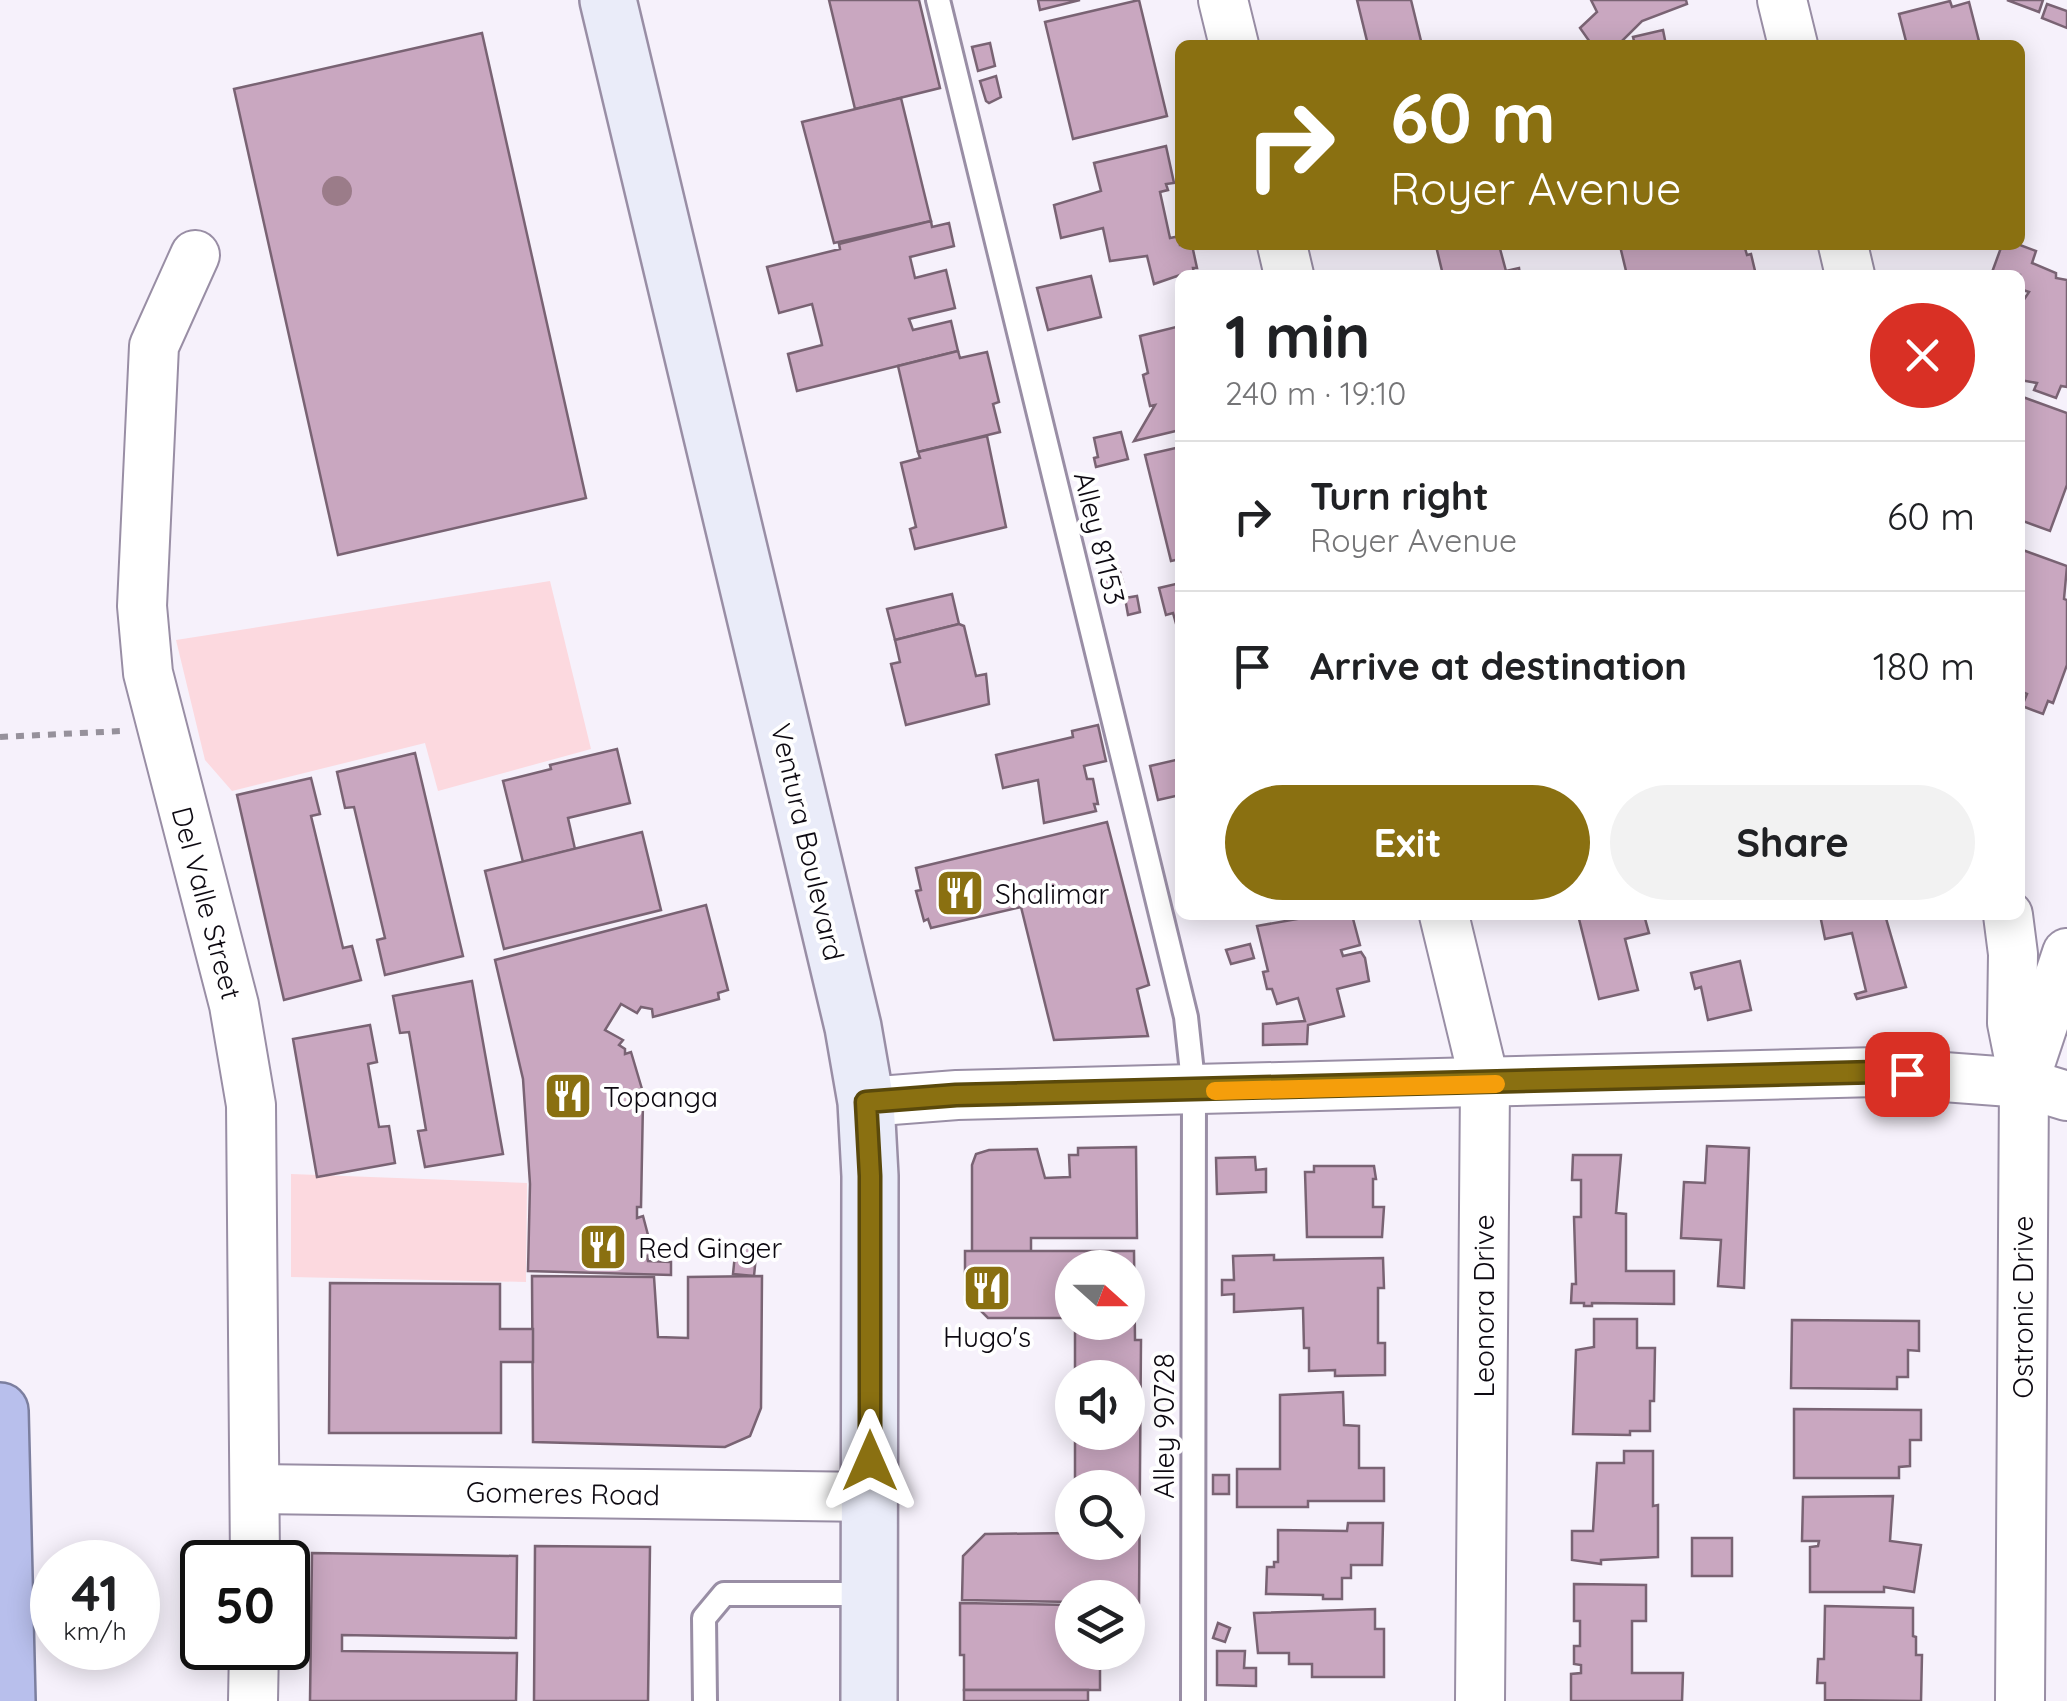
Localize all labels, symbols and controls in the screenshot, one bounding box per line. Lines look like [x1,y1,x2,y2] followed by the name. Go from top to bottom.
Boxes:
[1390,73,1556,161] text: 60 m
[1225,80,1355,210] icon: right
[1390,160,1681,216] text: Royer Avenue
[1225,298,1370,373] text: 1 min
[1870,303,1975,408] button: close
[1225,373,1406,413] text: 240 m · 19:10
[1067,468,1133,608] street label: Alley 81153
[1310,472,1489,520] text: Turn right
[1225,489,1280,544] icon: right
[1887,492,1975,540] text: 60 m
[1310,520,1517,560] text: Royer Avenue
[1225,639,1280,694] icon: arrive
[1310,642,1687,690] text: Arrive at destination
[1873,642,1975,690] text: 180 m
[764,720,852,964] street label: Ventura Boulevard
[1225,785,1590,900] button: Exit
[1610,785,1975,900] button: Share
[164,803,250,1003] street label: Del Valle Street
[934,867,986,919] restaurant icon: Shalimar
[995,876,1110,911] place label: Shalimar
[1865,1032,1950,1117] pin
[1880,1047,1935,1102] icon: arrive
[542,1070,594,1122] restaurant icon: Topanga
[603,1079,718,1114] place label: Topanga
[1466,1214,1501,1398] street label: Leonora Drive
[2005,1216,2040,1398] street label: Ostronic Drive
[577,1221,629,1273] restaurant icon: Red Ginger
[638,1230,782,1265] place label: Red Ginger
[1055,1250,1145,1340] north arrow
[1055,1250,1145,1670] map controls
[961,1262,1013,1314] restaurant icon: Hugo's
[943,1319,1031,1354] place label: Hugo's
[1146,1353,1181,1499] street label: Alley 90728
[1055,1360,1145,1450] button: sound
[818,1409,922,1513] position arrow
[1055,1470,1145,1560] button: search
[466,1474,660,1512] street label: Gomeres Road
[180,1540,310,1670] speed limit sign: 50
[71,1561,119,1624] text: 41
[1055,1580,1145,1670] button: layers
[63,1615,127,1646] text: km/h

